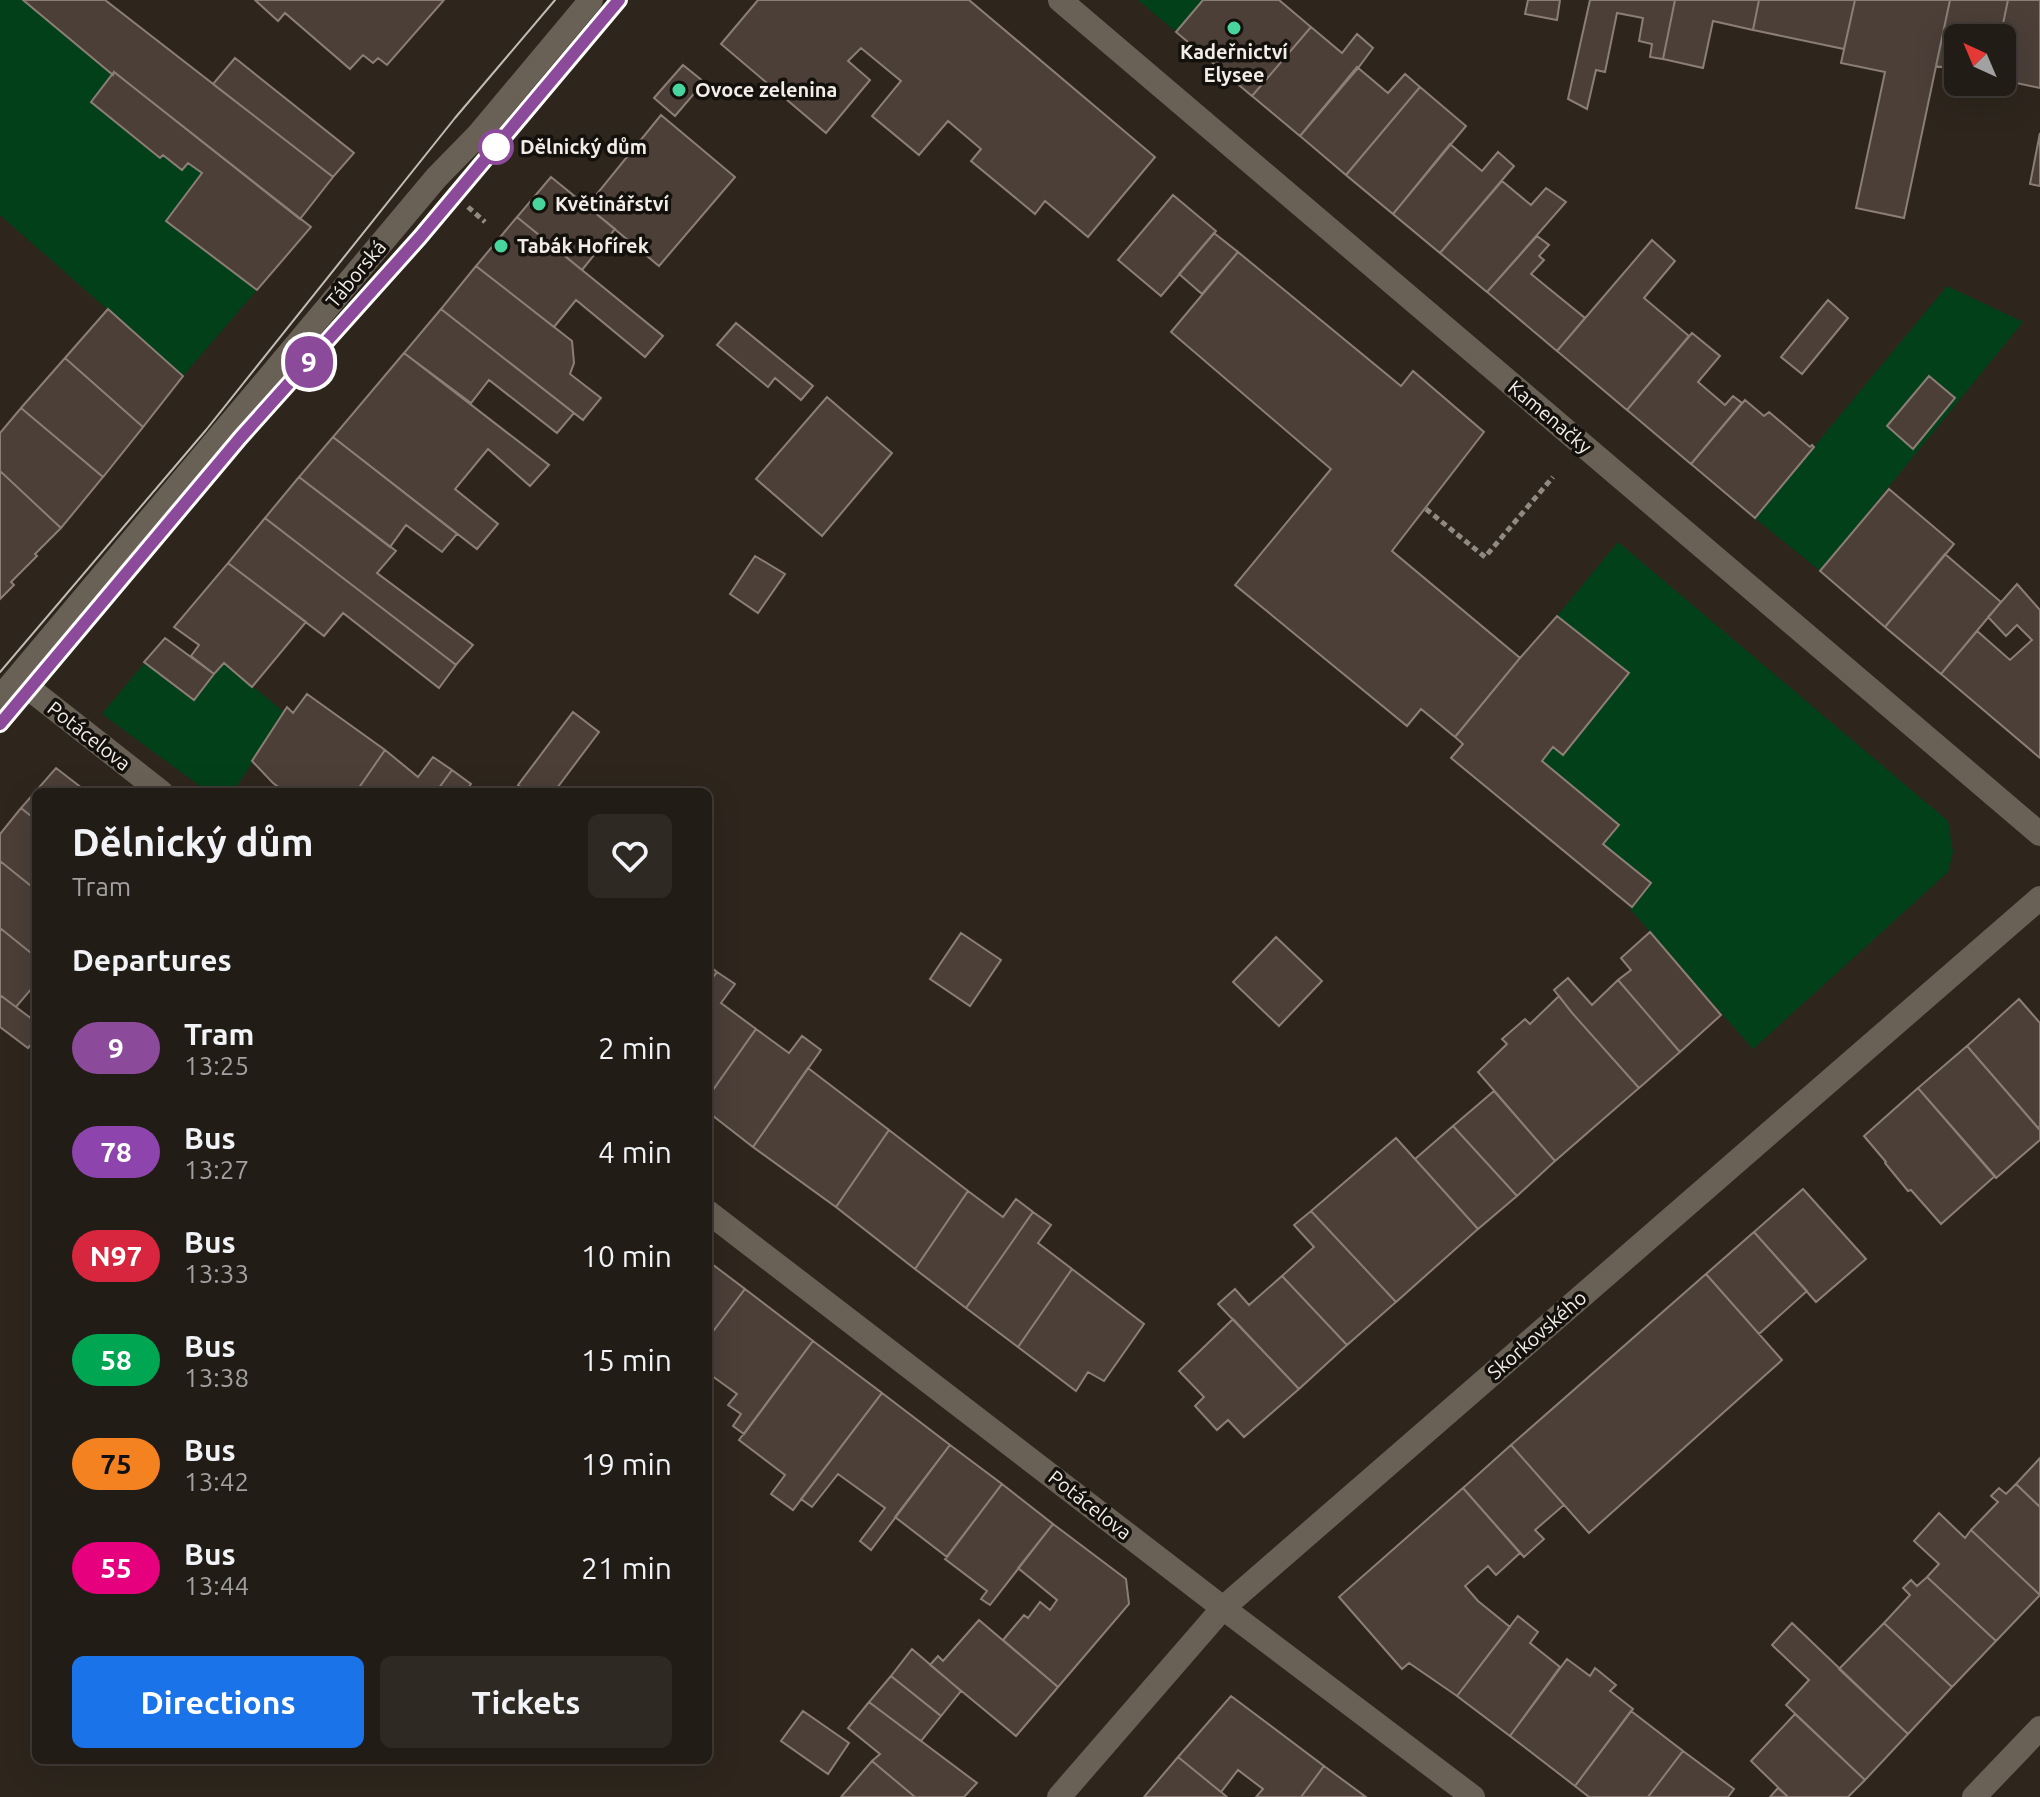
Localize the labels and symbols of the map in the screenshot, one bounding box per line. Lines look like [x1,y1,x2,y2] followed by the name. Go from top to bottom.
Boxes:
[1225,19,1243,37] marker: Kadeřnictví Elysee
[1944,24,2016,96] north arrow
[1180,40,1288,86] place label: Kadeřnictví Elysee
[695,78,837,101] place label: Ovoce zelenina
[670,81,688,99] marker: Ovoce zelenina
[479,130,513,164] marker: Dělnický dům
[520,135,647,158] place label: Dělnický dům
[555,192,669,215] place label: Květinářství
[530,195,548,213] marker: Květinářství
[517,234,649,257] place label: Tabák Hofírek
[321,235,390,312] street label: Táborská
[492,237,510,255] marker: Tabák Hofírek
[283,336,335,388] line badge: 9
[1504,375,1597,458] street label: Kamenačky
[43,696,135,775] street label: Potácelova
[1483,1286,1591,1384] street label: Skorkovského
[1044,1465,1136,1544] street label: Potácelova

